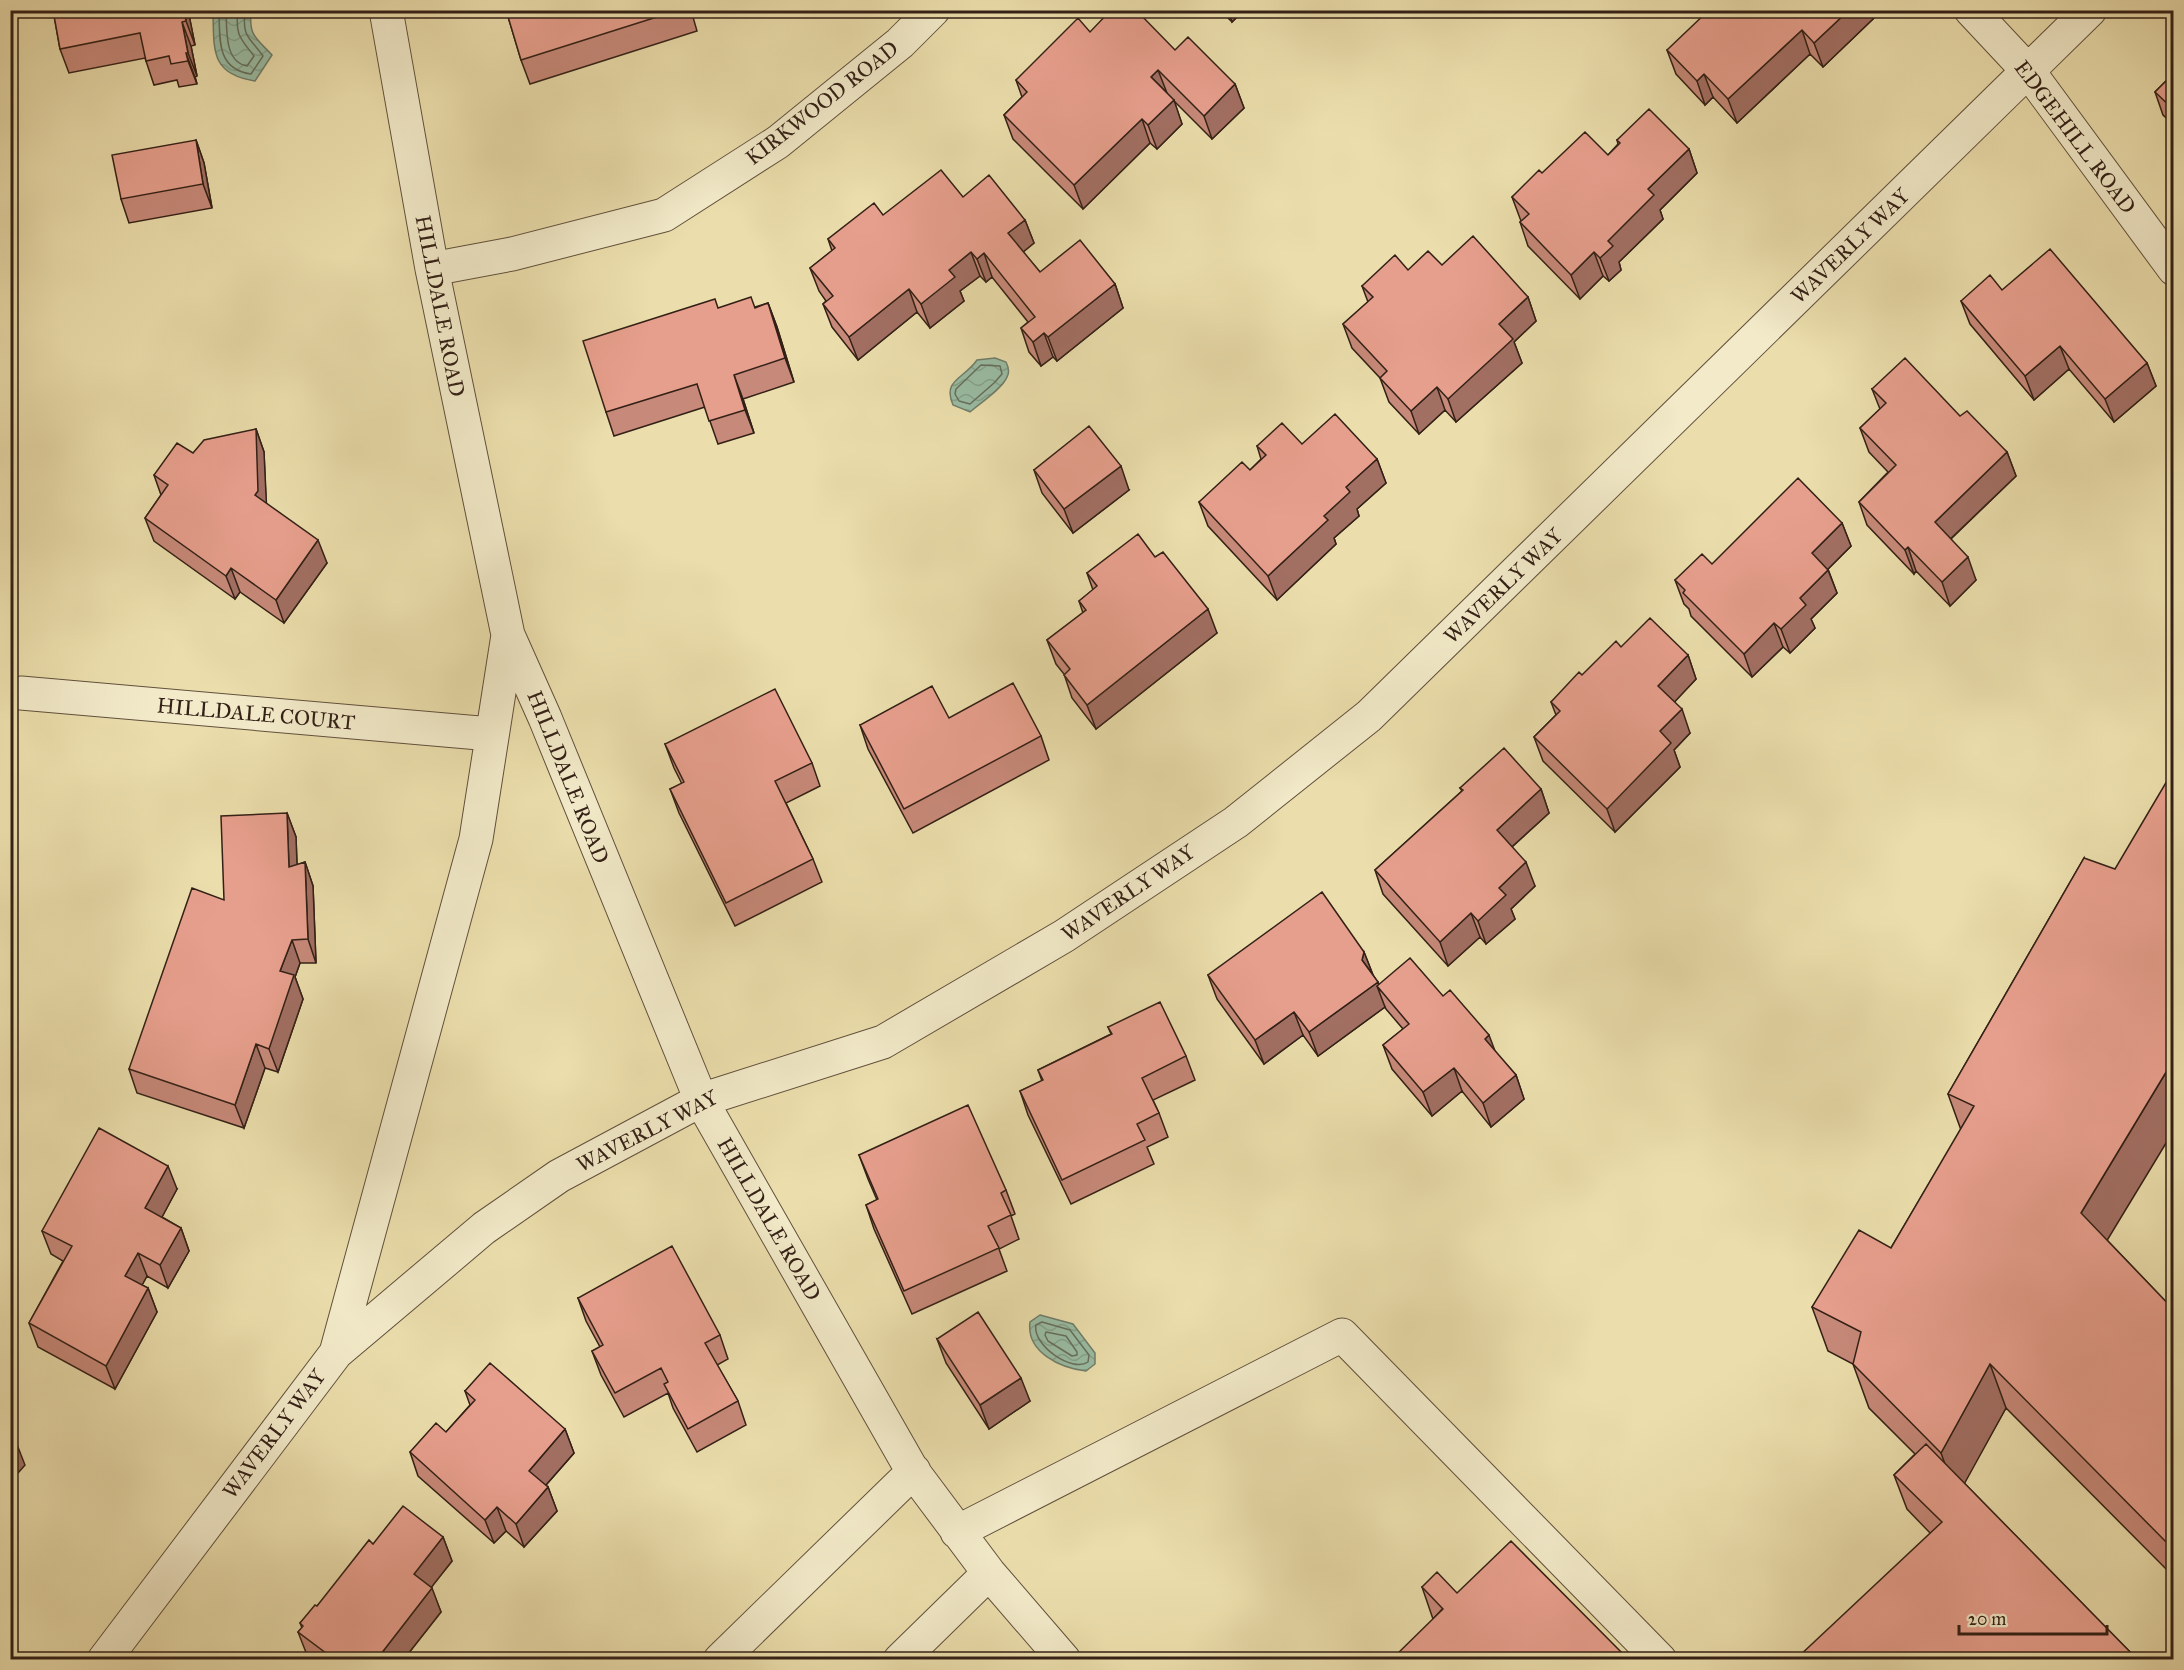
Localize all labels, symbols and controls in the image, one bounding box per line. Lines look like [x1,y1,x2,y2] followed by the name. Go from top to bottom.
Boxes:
[740,35,904,171] street label: KIRKWOOD ROAD
[2009,55,2141,219] street label: EDGEHILL ROAD
[1785,182,1915,309] street label: WAVERLY WAY
[410,213,470,399] street label: HILLDALE ROAD
[1438,522,1568,649] street label: WAVERLY WAY
[521,687,615,867] street label: HILLDALE ROAD
[156,692,356,736] street label: HILLDALE COURT
[1057,839,1200,947] street label: WAVERLY WAY
[572,1084,722,1178] street label: WAVERLY WAY
[712,1133,826,1305] street label: HILLDALE ROAD
[217,1364,331,1504] street label: WAVERLY WAY
[1959,1598,2108,1636] scale bar
[1968,1608,2006,1630] text: 20 m

